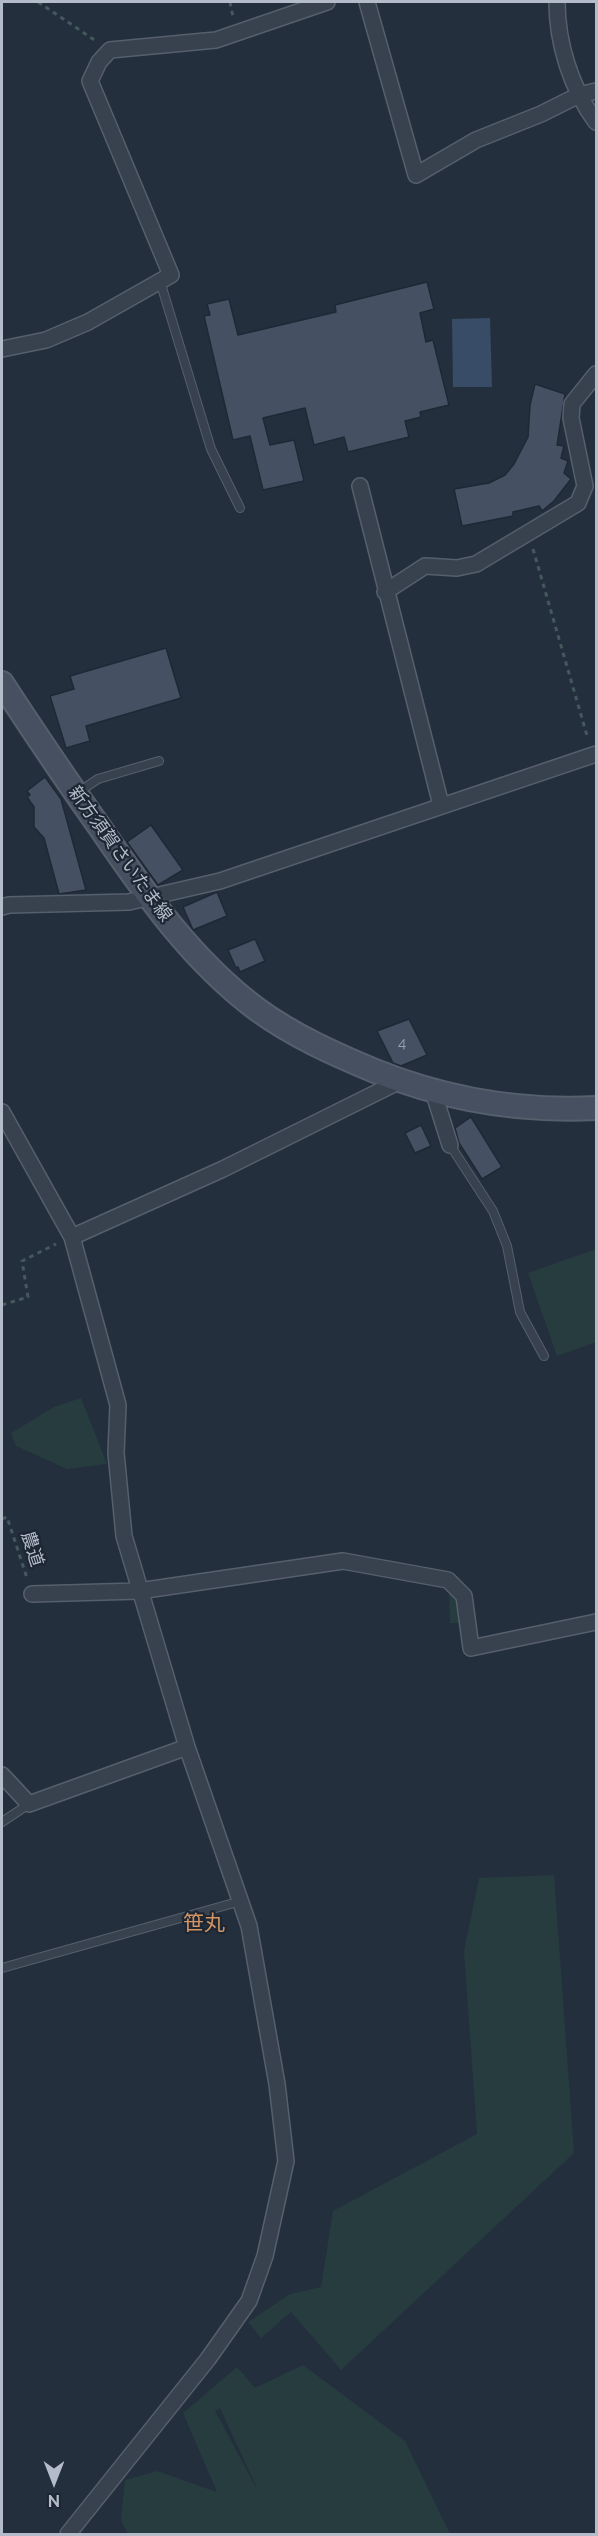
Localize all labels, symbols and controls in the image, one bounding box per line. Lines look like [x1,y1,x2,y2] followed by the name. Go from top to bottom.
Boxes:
[64,782,176,926] street label: 新方須賀さいたま線
[398,1034,406,1052] house number: 4
[16,1529,48,1569] street label: 農道
[183,1911,225,1937] district label: 笹丸
[24,2452,84,2512] north arrow
[48,2491,60,2510] text: N

